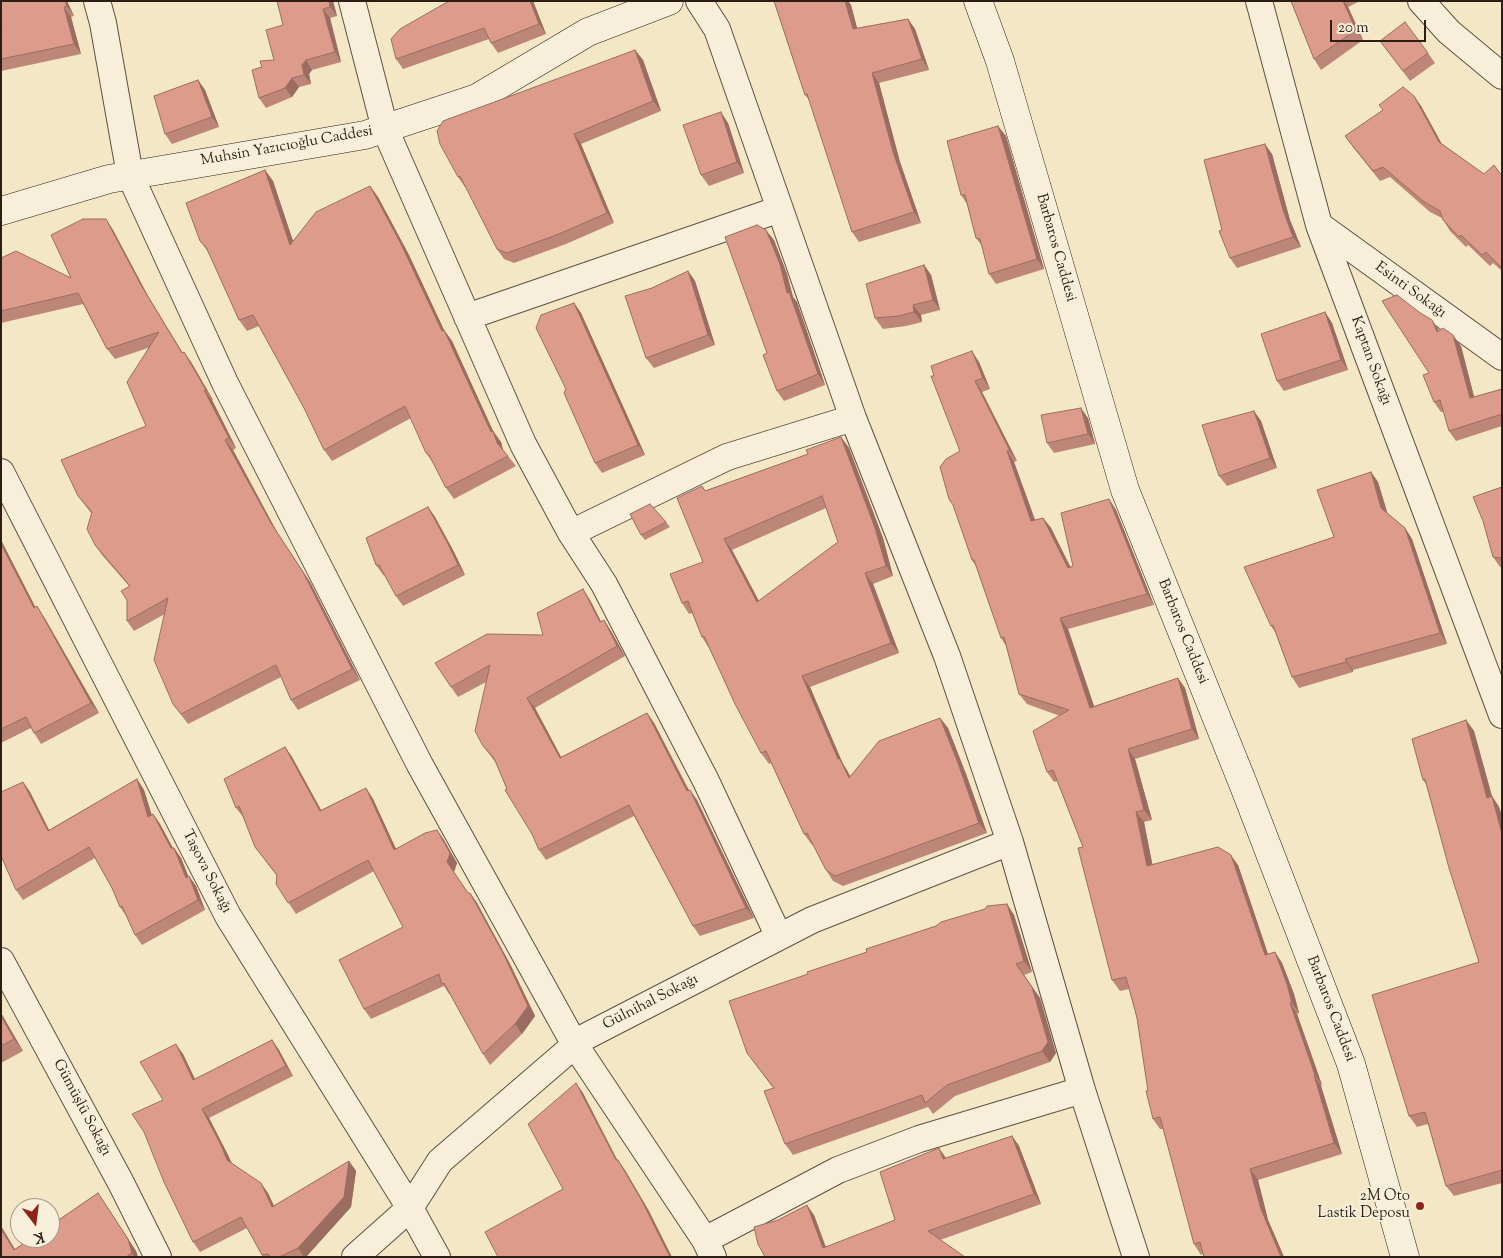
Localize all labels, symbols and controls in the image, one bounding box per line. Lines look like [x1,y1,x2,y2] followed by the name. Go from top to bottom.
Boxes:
[1333,10,1429,42] scale bar
[1338,18,1369,39] text: 20 m
[200,123,374,171] street label: Muhsin Yazıcıoğlu Caddesi
[1031,192,1079,304] street label: Barbaros Caddesi
[1371,259,1449,323] street label: Esinti Sokağı
[1346,314,1394,408] street label: Kaptan Sokağı
[1153,577,1211,687] street label: Barbaros Caddesi
[177,827,235,917] street label: Taşova Sokağı
[1302,954,1358,1064] street label: Barbaros Caddesi
[600,971,702,1035] street label: Gülnihal Sokağı
[48,1056,114,1160] street label: Gümüşlü Sokağı
[1318,1188,1410,1223] place label: 2M Oto Lastik Deposu
[10,1198,60,1248] north arrow
[1414,1200,1426,1212] marker: 2M Oto Lastik Deposu
[31,1226,46,1247] text: K

